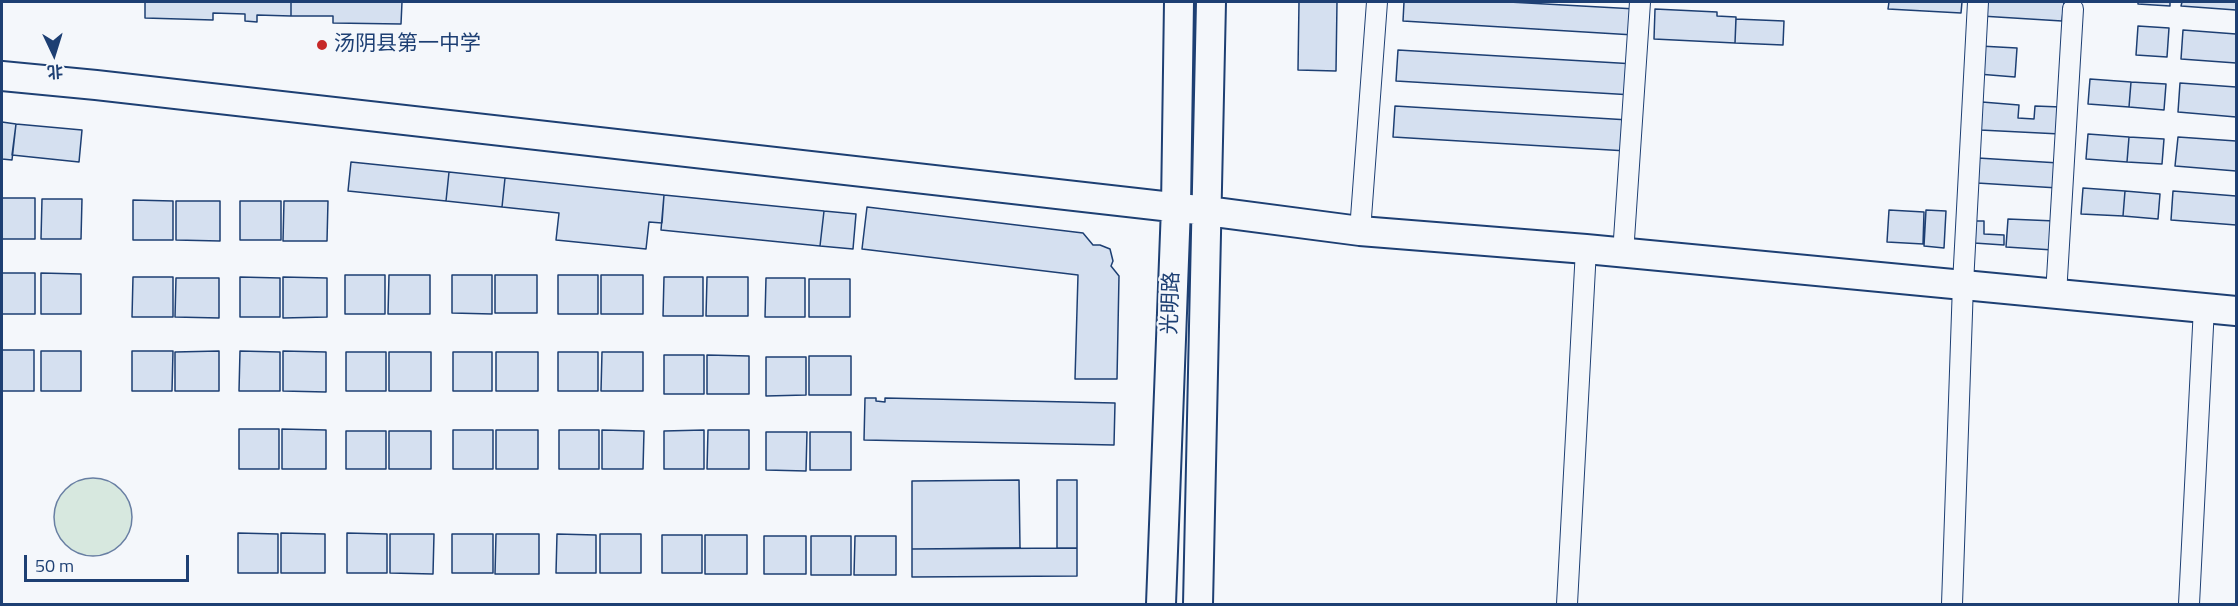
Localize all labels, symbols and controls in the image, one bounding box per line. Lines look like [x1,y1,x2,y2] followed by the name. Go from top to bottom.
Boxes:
[24,24,84,84] north arrow
[334,32,481,58] place label: 汤阴县第一中学
[315,38,329,52] marker: 汤阴县第一中学
[46,59,64,84] text: 北
[1158,271,1186,335] street label: 光明路
[27,543,192,581] scale bar
[35,552,74,579] text: 50 m

